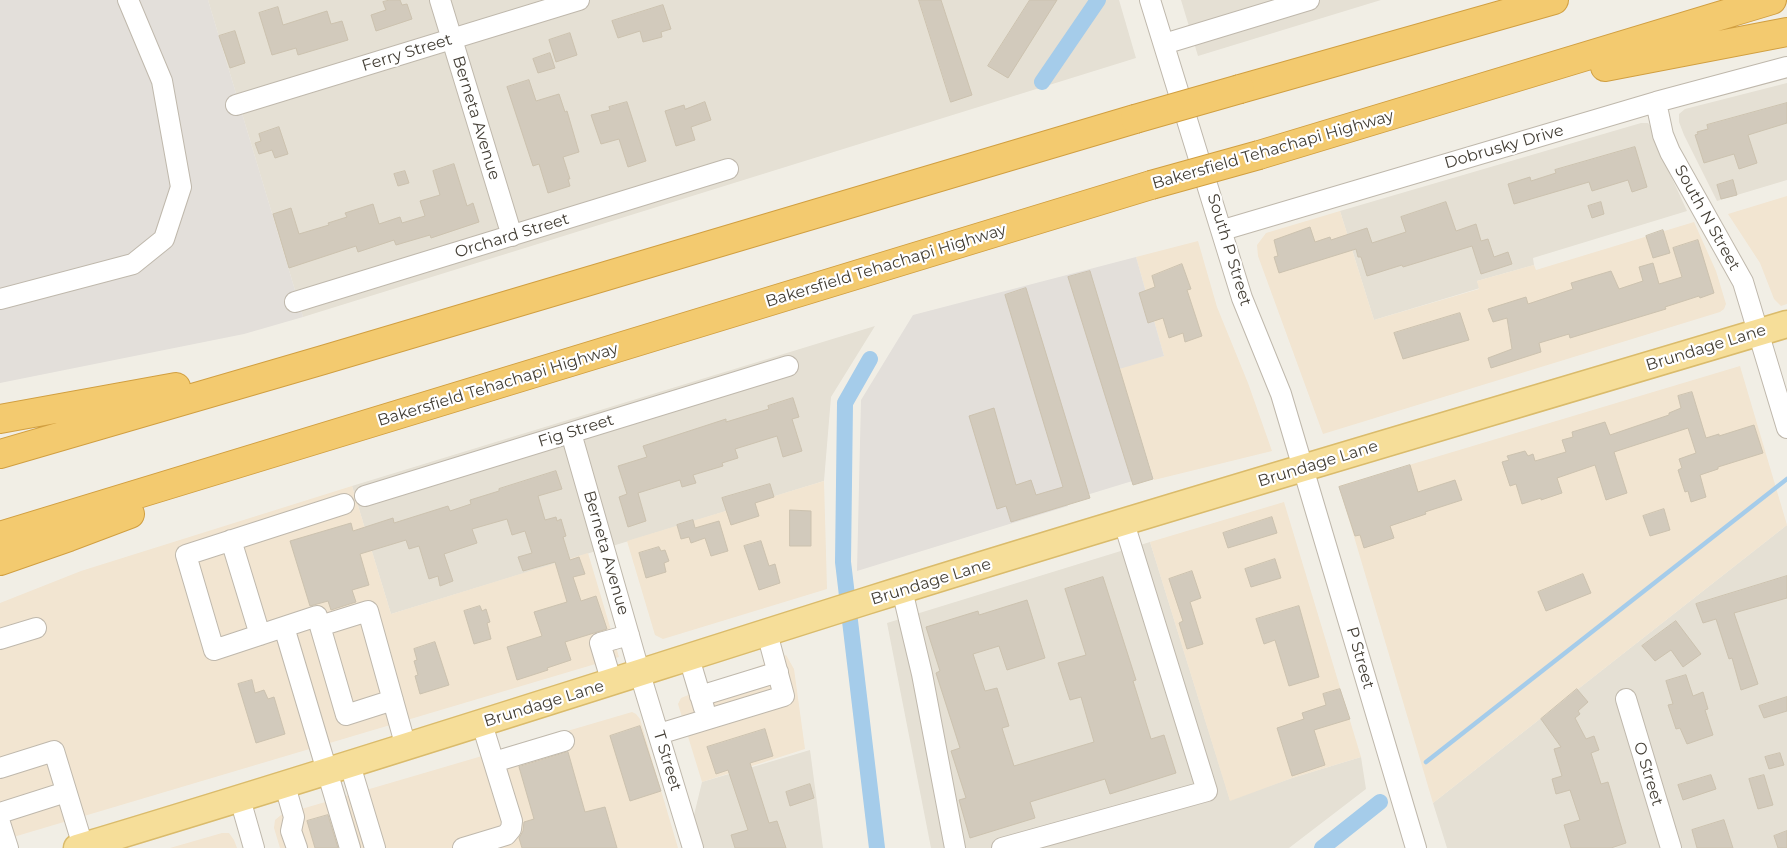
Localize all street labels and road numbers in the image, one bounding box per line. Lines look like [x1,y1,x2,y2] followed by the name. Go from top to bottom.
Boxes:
[360,30,454,76] street label: Ferry Street
[448,54,504,182] street label: Berneta Avenue
[1150,106,1396,194] street label: Bakersfield Tehachapi Highway
[1442,121,1566,173] street label: Dobrusky Drive
[1670,162,1744,274] street label: South N Street
[1203,192,1255,308] street label: South P Street
[453,210,571,262] street label: Orchard Street
[763,220,1009,312] street label: Bakersfield Tehachapi Highway
[1644,321,1768,375] street label: Brundage Lane
[375,339,621,431] street label: Bakersfield Tehachapi Highway
[536,410,616,452] street label: Fig Street
[1256,437,1380,491] street label: Brundage Lane
[579,489,633,617] street label: Berneta Avenue
[869,555,993,609] street label: Brundage Lane
[1342,625,1378,691] street label: P Street
[482,677,606,731] street label: Brundage Lane
[649,729,685,793] street label: T Street
[1629,740,1667,808] street label: O Street

